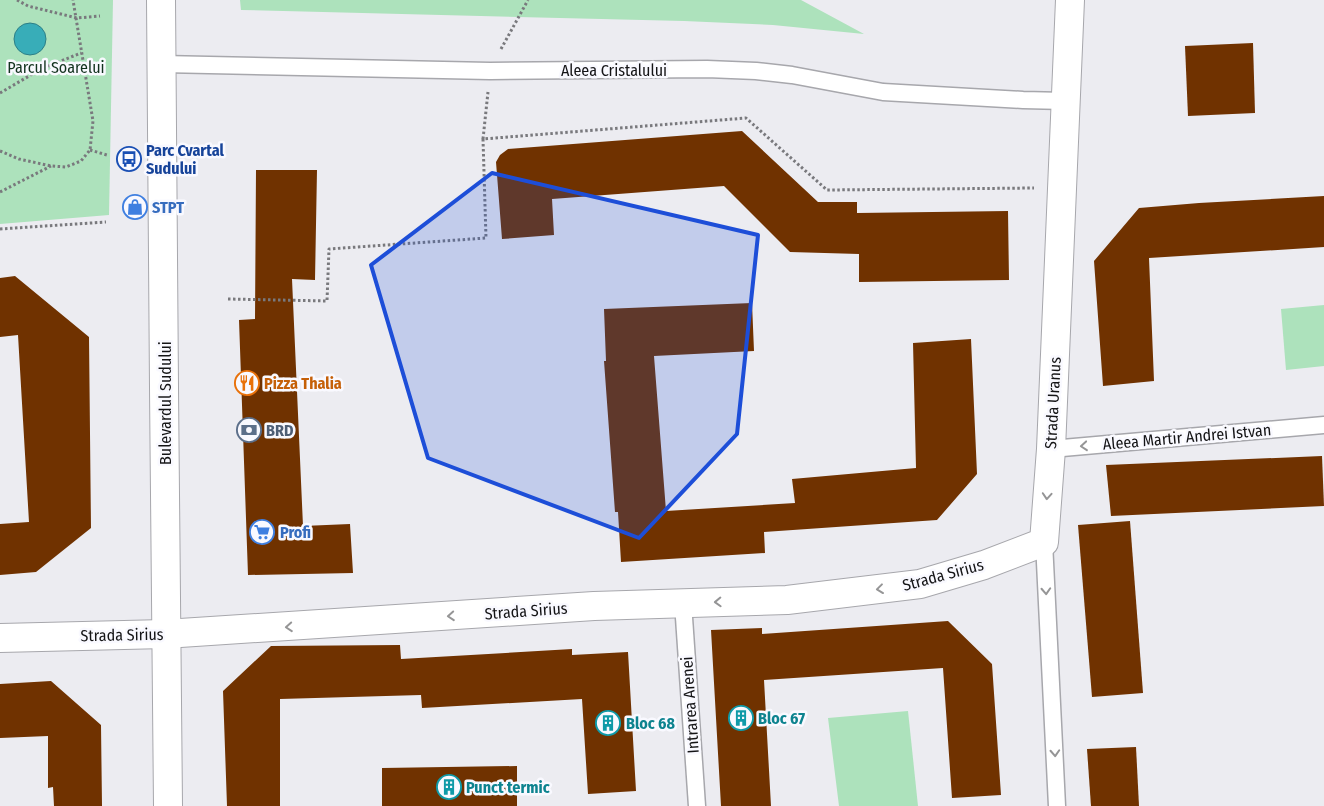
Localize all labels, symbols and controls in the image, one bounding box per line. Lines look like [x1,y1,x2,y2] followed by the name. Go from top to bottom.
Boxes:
[7,58,105,77] park label: Parcul Soarelui
[561,61,667,80] street label: Aleea Cristalului
[146,141,224,178] place label: Parc Cvartal Sudului
[116,146,142,172] bus stop icon: Parc Cvartal Sudului
[122,194,148,220] shop icon: STPT
[152,198,184,217] place label: STPT
[156,341,175,465] street label: Bulevardul Sudului
[1041,356,1065,450] street label: Strada Uranus
[234,370,260,396] restaurant icon: Pizza Thalia
[264,374,342,393] place label: Pizza Thalia
[236,417,262,443] bank icon: BRD
[1102,420,1272,454] street label: Aleea Martir Andrei Istvan
[266,421,294,440] place label: BRD
[1079,441,1087,452] one-way arrow
[1042,492,1053,500] one-way arrow
[249,519,275,545] supermarket icon: Profi
[280,523,311,542] place label: Profi
[900,555,986,595] street label: Strada Sirius
[876,583,884,594] one-way arrow
[1041,587,1052,595] one-way arrow
[714,597,722,607] one-way arrow
[484,599,568,623] street label: Strada Sirius
[447,611,455,622] one-way arrow
[285,621,293,632] one-way arrow
[80,625,164,645] street label: Strada Sirius
[677,656,703,754] street label: Intrarea Arenei
[728,705,754,731] building icon: Bloc 67
[758,709,805,728] place label: Bloc 67
[595,710,621,736] building icon: Bloc 68
[626,714,675,733] place label: Bloc 68
[1049,749,1060,757] one-way arrow
[436,774,462,800] building icon: Punct termic
[466,778,550,797] place label: Punct termic

